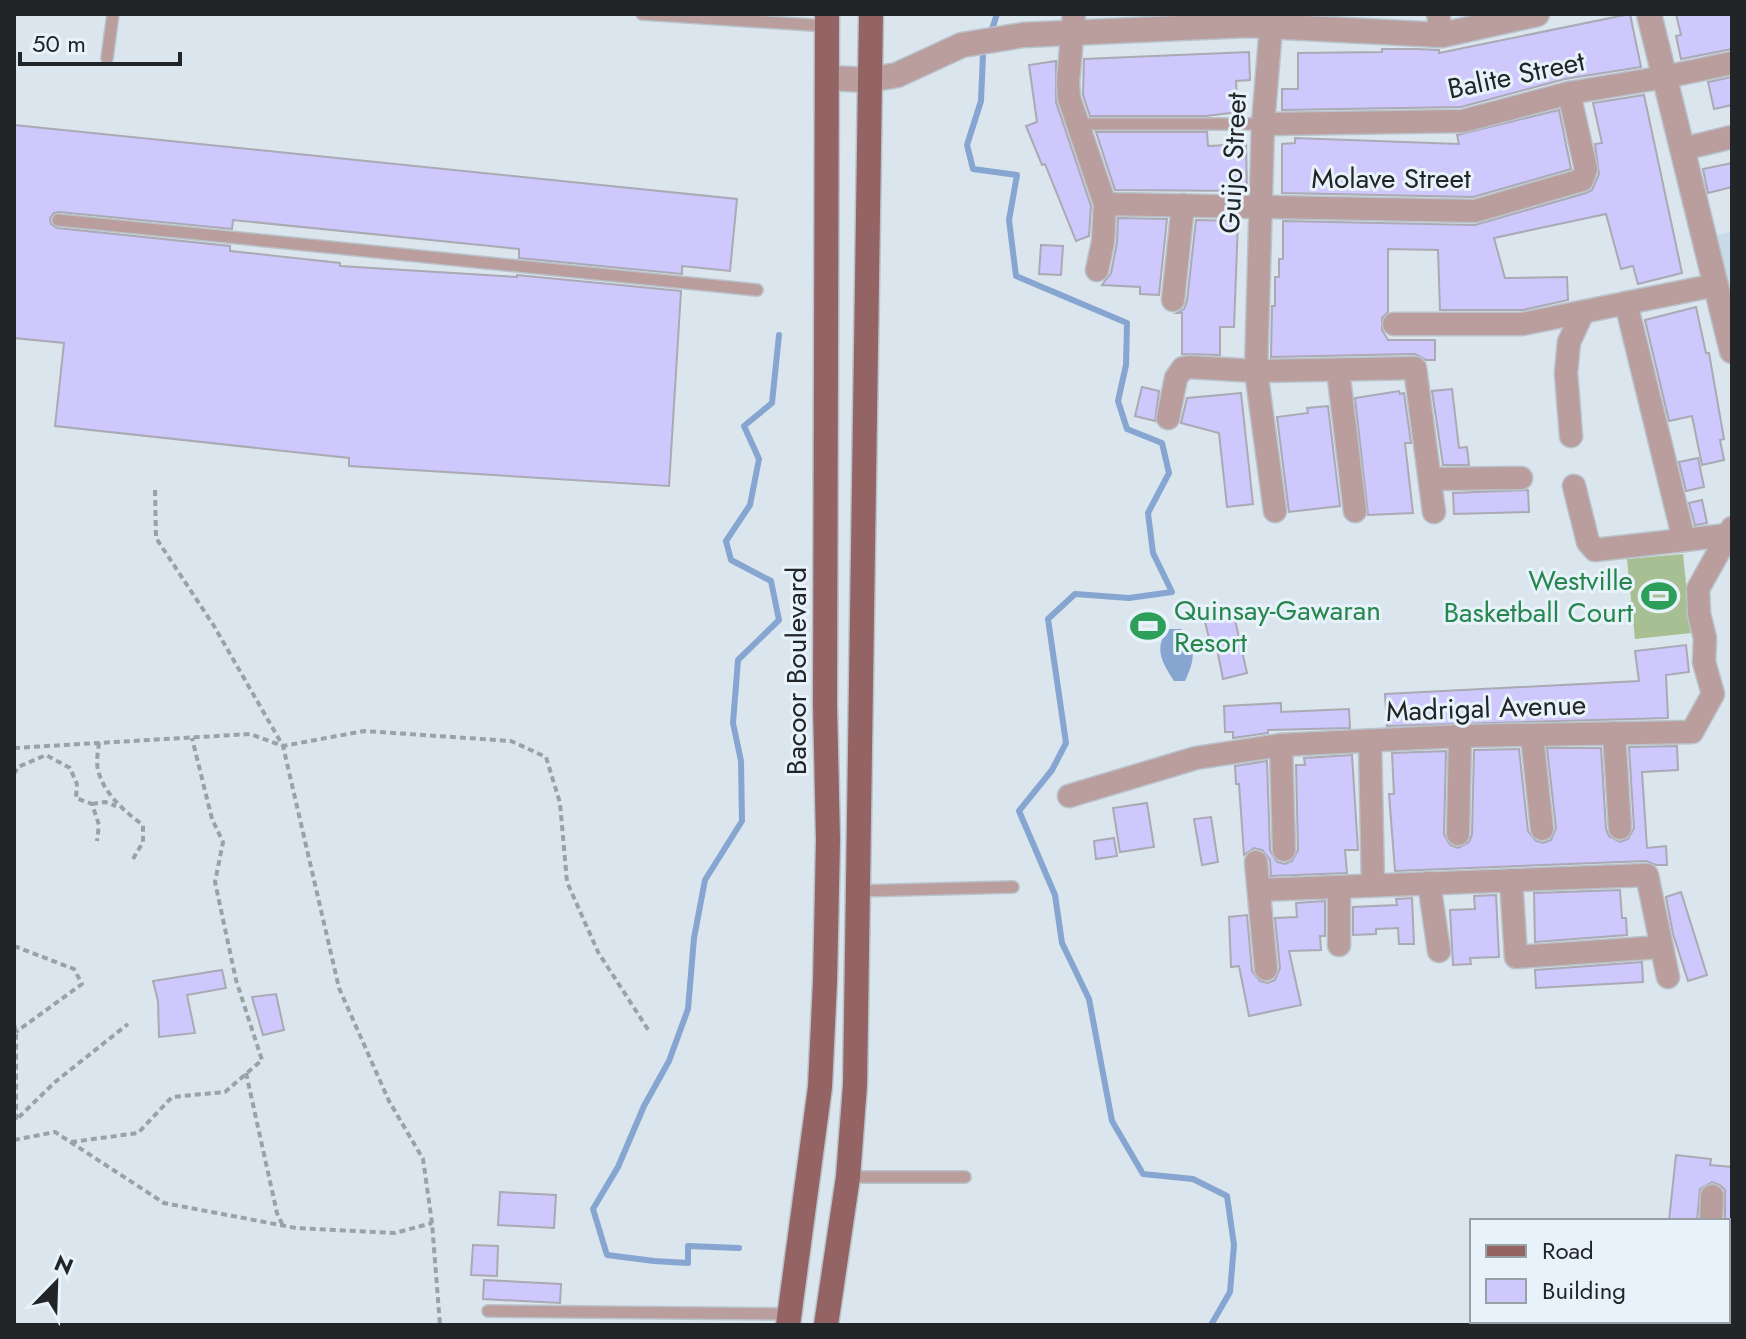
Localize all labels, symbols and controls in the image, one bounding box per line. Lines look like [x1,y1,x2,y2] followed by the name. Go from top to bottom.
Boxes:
[20,16,180,66] scale bar
[32,26,86,61] text: 50 m
[1444,40,1589,110] street label: Balite Street
[1209,91,1257,235] street label: Guijo Street
[1311,158,1471,199] street label: Molave Street
[1443,560,1633,633] place label: Westville Basketball Court
[776,567,817,775] street label: Bacoor Boulevard
[1640,577,1678,615] sports icon: Westville Basketball Court
[1174,590,1381,663] place label: Quinsay-Gawaran Resort
[1129,607,1167,645] sports icon: Quinsay-Gawaran Resort
[1385,684,1587,732] street label: Madrigal Avenue
[1470,1219,1730,1323] legend
[1542,1233,1594,1268] text: Road
[16,1243,96,1323] north arrow
[50,1246,78,1283] text: N
[1542,1273,1626,1308] text: Building

